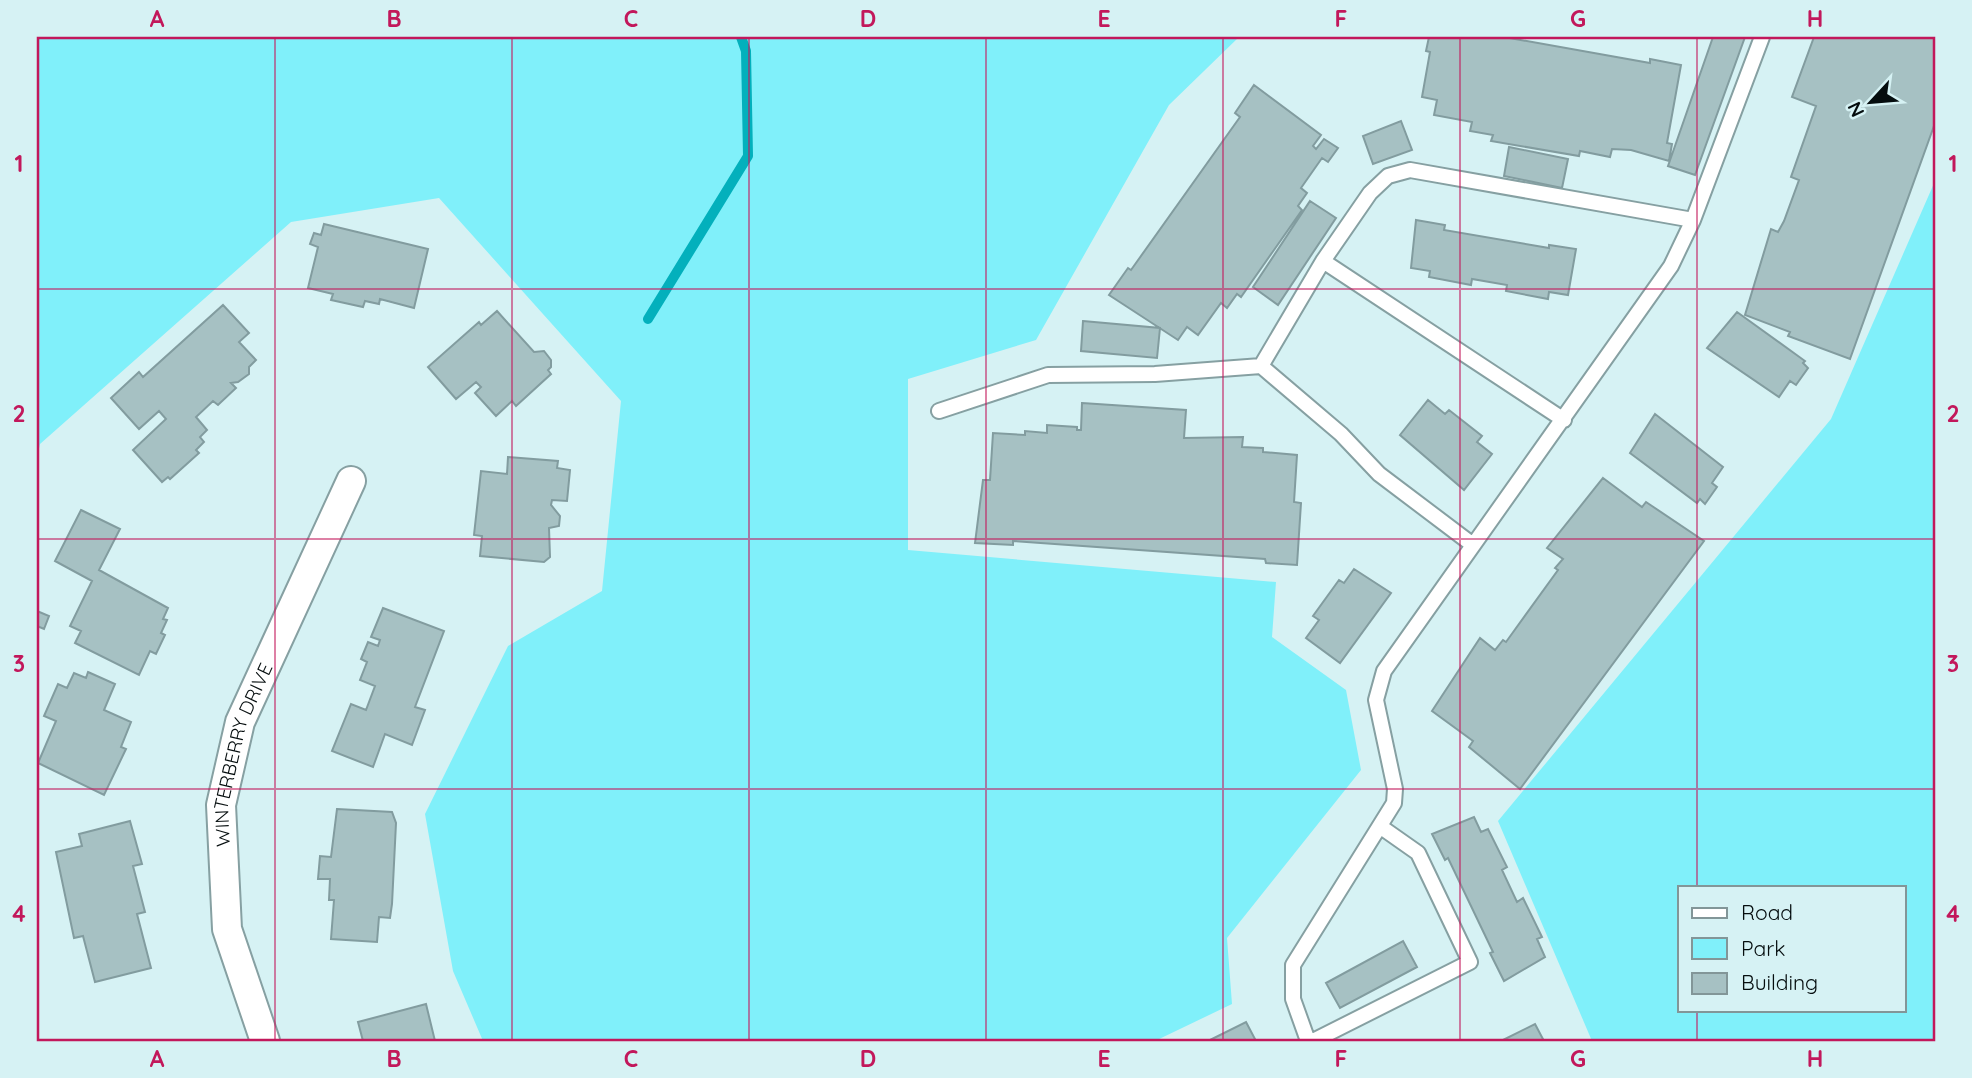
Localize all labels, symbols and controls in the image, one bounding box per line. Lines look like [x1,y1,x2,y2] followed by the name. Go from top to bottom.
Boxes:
[150,4,165,33] text: A
[386,4,402,33] text: B
[624,4,638,33] text: C
[860,4,876,33] text: D
[1097,4,1111,33] text: E
[1335,4,1347,33] text: F
[1570,4,1586,33] text: G
[1807,4,1823,33] text: H
[1836,66,1906,136] north arrow
[1842,98,1870,121] text: N
[15,149,23,178] text: 1
[1949,149,1957,178] text: 1
[12,399,26,428] text: 2
[1946,399,1960,428] text: 2
[13,649,25,678] text: 3
[1947,649,1959,678] text: 3
[208,659,278,847] street label: WINTERBERRY DRIVE
[1678,886,1906,1012] legend
[12,899,26,928] text: 4
[1741,899,1793,925] text: Road
[1946,899,1960,928] text: 4
[1741,935,1785,961] text: Park
[1741,969,1818,995] text: Building
[150,1044,165,1073] text: A
[386,1044,402,1073] text: B
[624,1044,638,1073] text: C
[860,1044,876,1073] text: D
[1097,1044,1111,1073] text: E
[1335,1044,1347,1073] text: F
[1570,1044,1586,1073] text: G
[1807,1044,1823,1073] text: H

